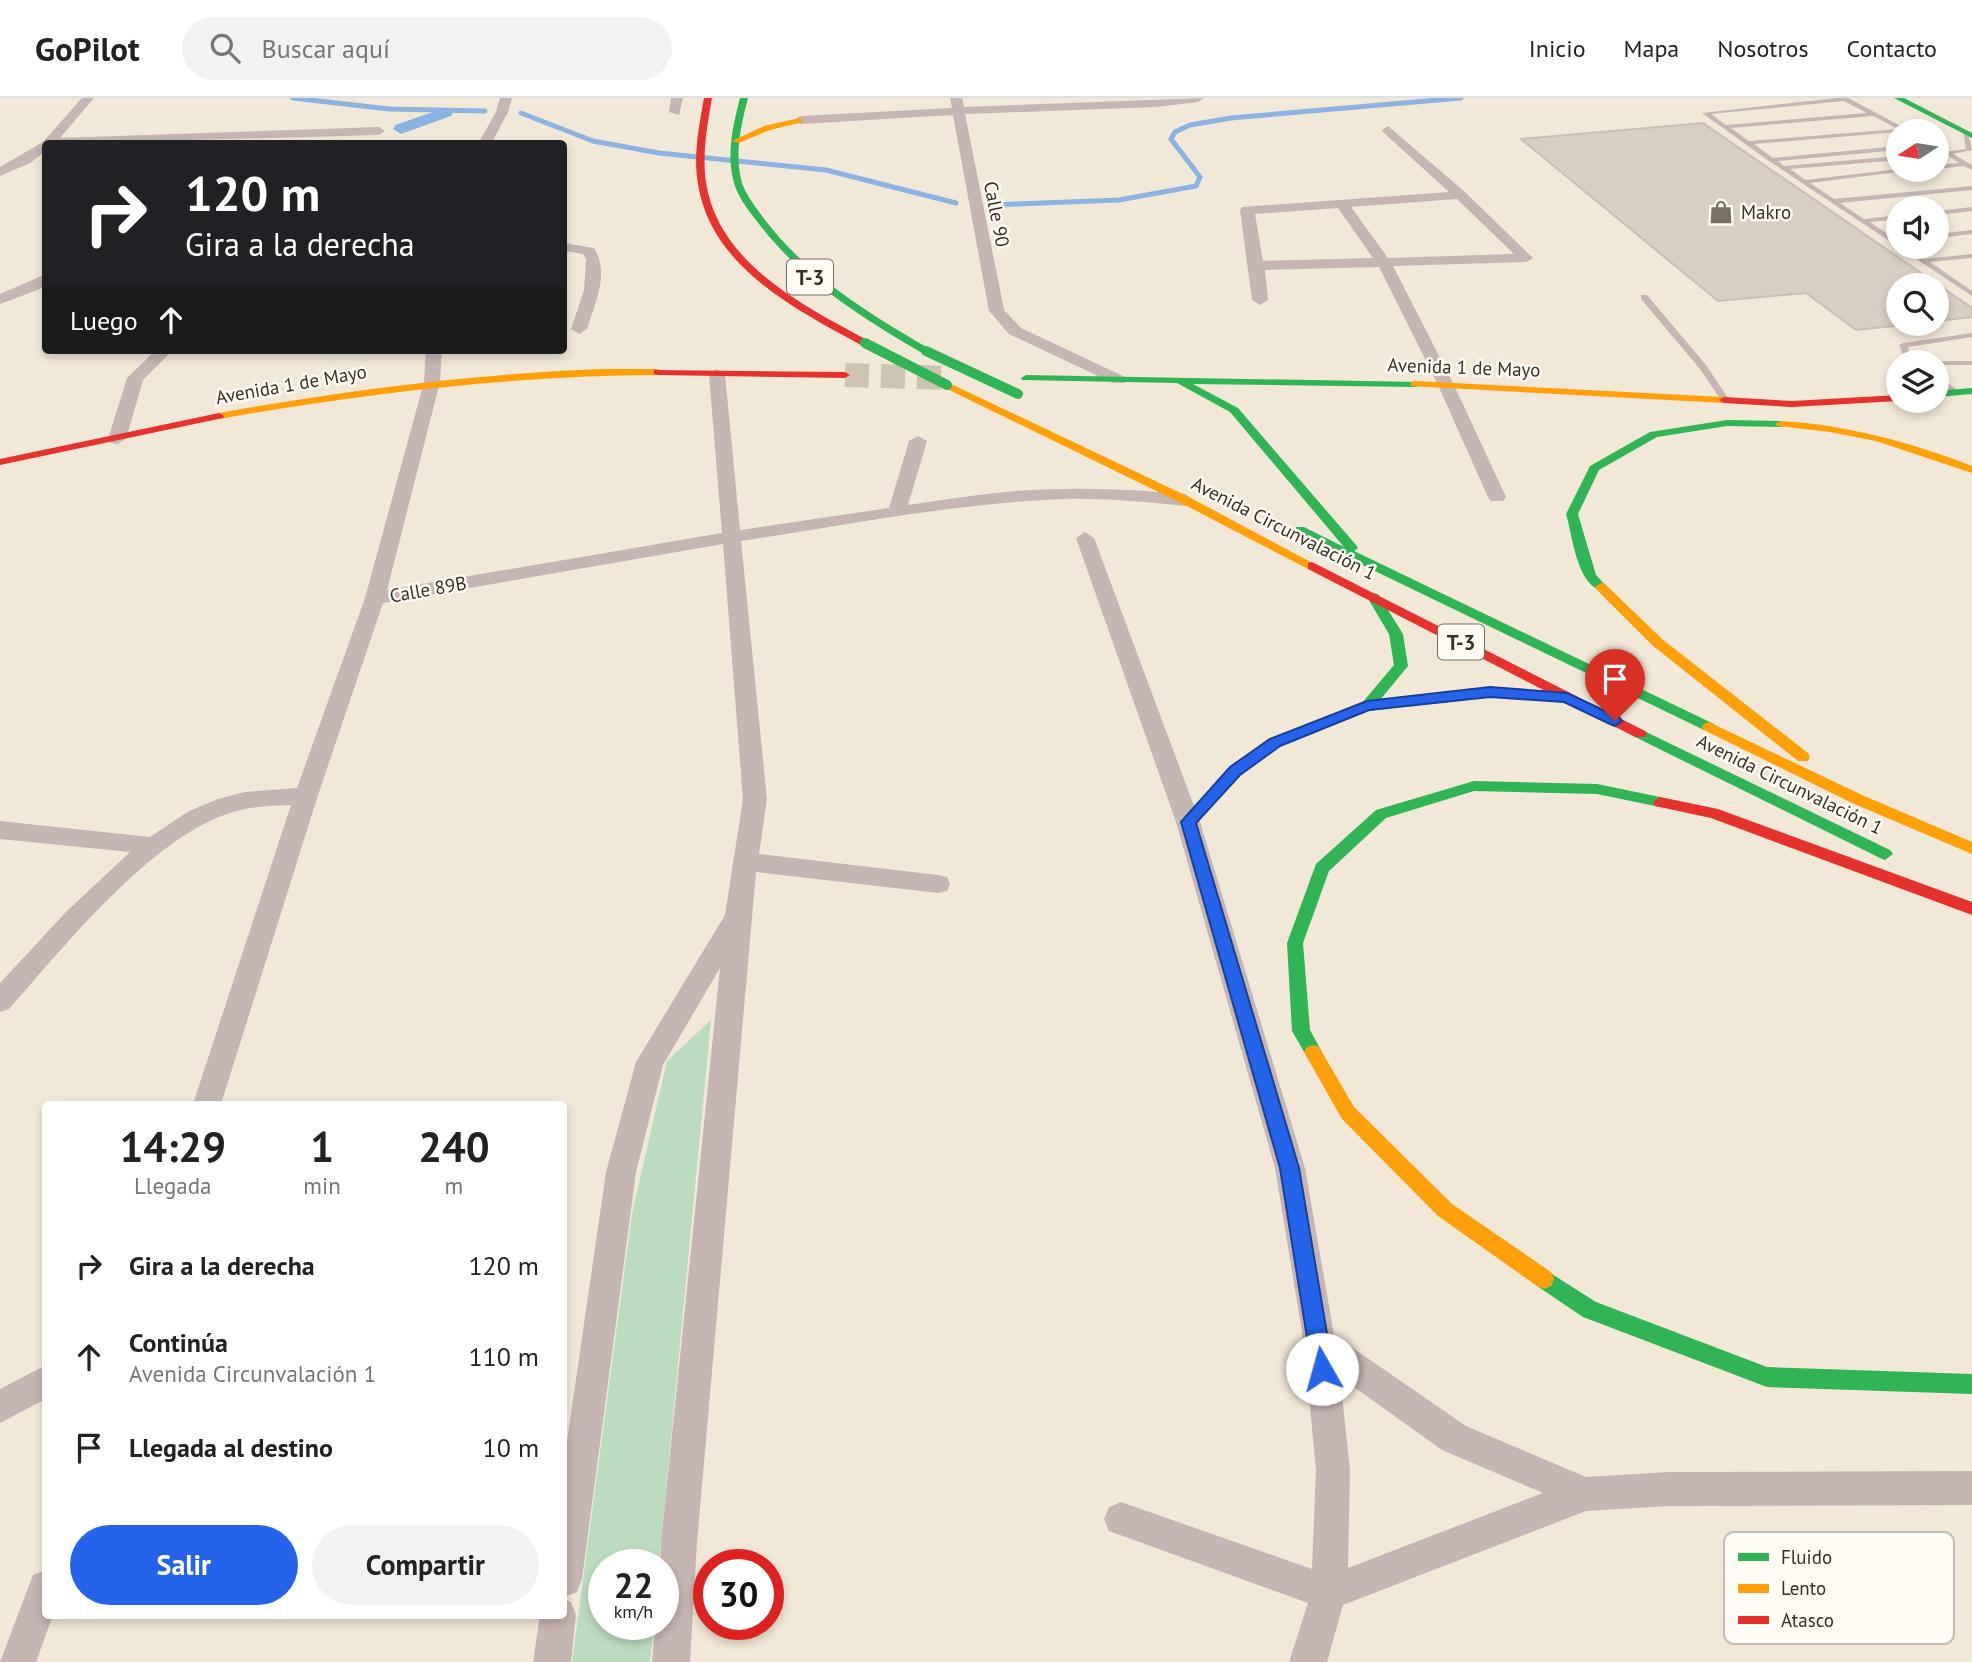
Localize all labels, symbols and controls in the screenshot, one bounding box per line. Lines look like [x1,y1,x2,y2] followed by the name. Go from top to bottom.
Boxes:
[182,17,672,80] search box
[35,27,140,70] text: GoPilot
[206,29,244,67] icon: search
[262,32,390,65] text: Buscar aquí
[1529,33,1586,64] text: Inicio
[1624,33,1679,64] text: Mapa
[1717,33,1809,64] text: Nosotros
[1847,33,1937,64] text: Contacto
[1886,119,1950,182] north arrow
[1886,119,1949,413] map controls
[185,161,320,225] text: 120 m
[70,168,161,259] icon: right
[979,179,1015,249] street label: Calle 90
[1886,196,1949,259] button: sound
[1707,198,1735,226] shop icon: Makro
[1741,200,1791,224] place label: Makro
[185,223,415,265] text: Gira a la derecha
[787,260,833,294] road number: T-3
[1886,273,1949,336] button: search
[152,301,190,339] icon: ahead
[70,304,138,337] text: Luego
[1886,350,1949,413] button: layers
[1387,352,1541,382] street label: Avenida 1 de Mayo
[214,359,368,409] street label: Avenida 1 de Mayo
[1188,471,1380,585] street label: Avenida Circunvalación 1
[388,570,468,608] street label: Calle 89B
[1438,624,1484,660] road number: T-3
[1585,649,1645,721] pin
[1596,660,1634,698] icon: arrive
[1693,728,1887,840] street label: Avenida Circunvalación 1
[119,1119,226,1174] text: 14:29
[310,1119,334,1174] text: 1
[418,1119,490,1174] text: 240
[134,1171,211,1200] text: Llegada
[303,1171,341,1200] text: min
[445,1171,463,1200] text: m
[70,1247,108,1285] icon: right
[129,1249,315,1282] text: Gira a la derecha
[468,1249,539,1282] text: 120 m
[129,1326,228,1359] text: Continúa
[1285,1332,1359,1406] position arrow
[70,1338,108,1376] icon: ahead
[468,1340,539,1373] text: 110 m
[129,1359,376,1388] text: Avenida Circunvalación 1
[70,1429,108,1467] icon: arrive
[129,1431,333,1464] text: Llegada al destino
[483,1431,539,1464] text: 10 m
[70,1525,298,1605] button: Salir
[312,1525,539,1605] button: Compartir
[1724,1532,1954,1644] legend
[1781,1545,1832,1569] text: Fluido
[693,1549,784,1640] speed limit sign: 30
[614,1562,653,1608] text: 22
[1781,1576,1826,1600] text: Lento
[614,1600,653,1623] text: km/h
[1781,1608,1834,1632] text: Atasco

